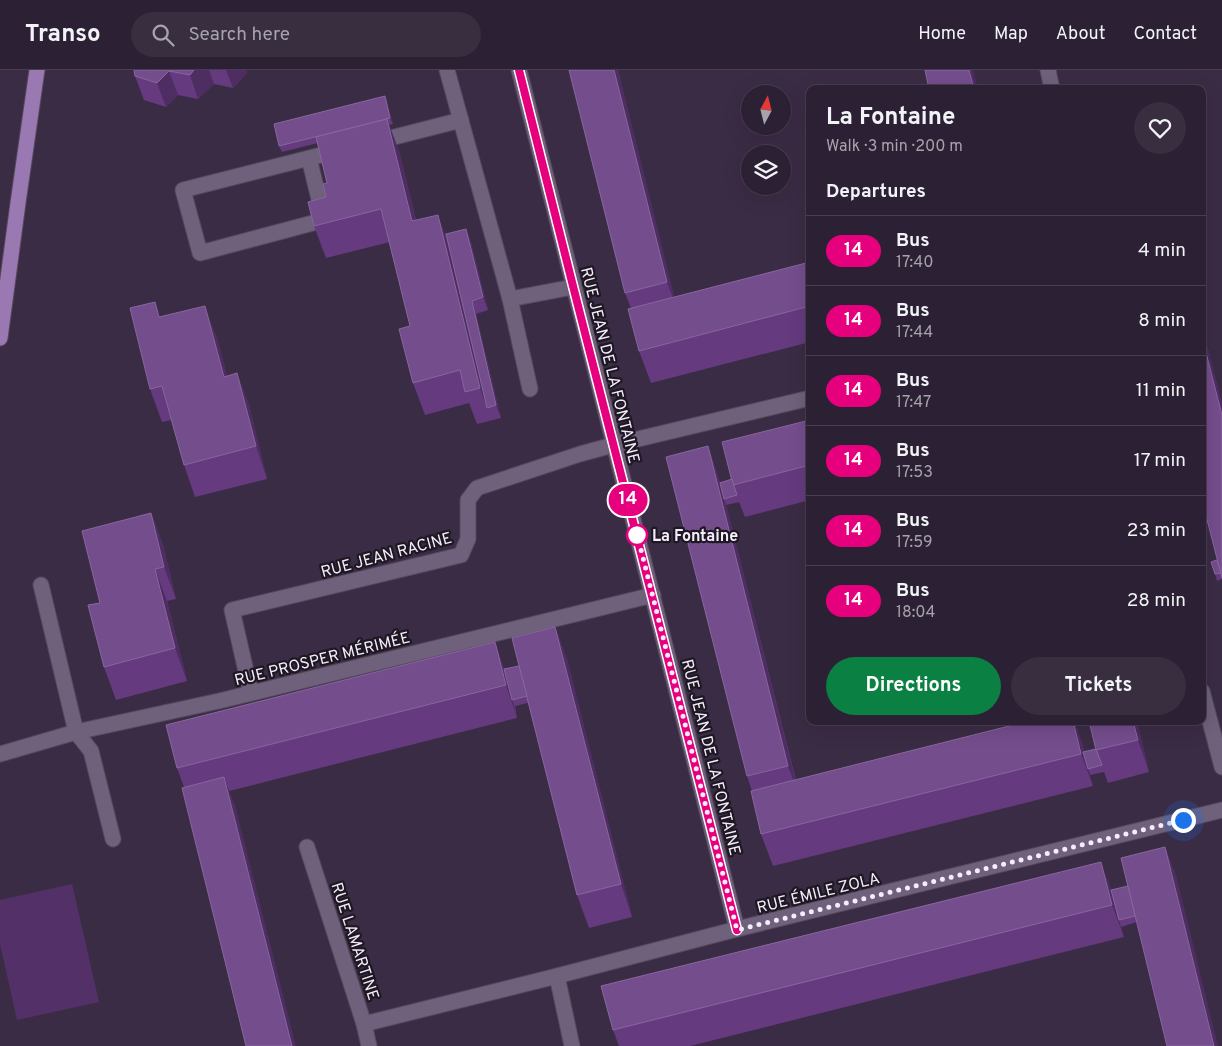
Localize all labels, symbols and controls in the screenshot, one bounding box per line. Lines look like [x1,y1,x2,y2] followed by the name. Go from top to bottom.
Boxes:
[131,12,481,57] search box
[25,20,101,50] text: Transo
[149,21,177,49] icon: search
[189,23,290,47] text: Search here
[918,23,966,46] text: Home
[994,23,1028,46] text: Map
[1056,23,1105,46] text: About
[1133,23,1197,46] text: Contact
[741,85,791,135] north arrow
[741,85,791,195] map controls
[1134,102,1186,154] button: heart
[826,103,955,133] text: La Fontaine
[826,137,963,157] text: Walk · 3 min · 200 m
[741,145,791,195] button: layers
[826,180,926,204] text: Departures
[896,229,930,253] text: Bus
[844,239,863,262] text: 14
[1138,239,1186,263] text: 4 min
[896,253,933,273] text: 17:40
[575,265,643,466] street label: RUE JEAN DE LA FONTAINE
[896,299,930,323] text: Bus
[844,309,863,332] text: 14
[1138,309,1186,333] text: 8 min
[896,323,933,343] text: 17:44
[896,369,930,393] text: Bus
[844,379,863,402] text: 14
[1136,379,1186,403] text: 11 min
[896,393,931,413] text: 17:47
[896,439,930,463] text: Bus
[844,449,863,472] text: 14
[1134,449,1186,473] text: 17 min
[896,463,933,483] text: 17:53
[606,484,650,516] line badge: 14
[619,488,637,511] text: 14
[896,509,930,533] text: Bus
[844,519,863,542] text: 14
[1127,519,1186,543] text: 23 min
[626,524,648,546] marker: La Fontaine
[652,527,738,547] place label: La Fontaine
[319,529,454,583] street label: RUE JEAN RACINE
[896,533,933,553] text: 17:59
[896,579,930,603] text: Bus
[844,589,863,612] text: 14
[1127,589,1186,613] text: 28 min
[896,603,936,623] text: 18:04
[232,627,412,691] street label: RUE PROSPER MÉRIMÉE
[676,657,744,858] street label: RUE JEAN DE LA FONTAINE
[826,657,1001,715] button: Directions
[1011,657,1186,715] button: Tickets
[1171,808,1196,833] your location
[754,867,882,919] street label: RUE ÉMILE ZOLA
[326,880,383,1003] street label: RUE LAMARTINE

